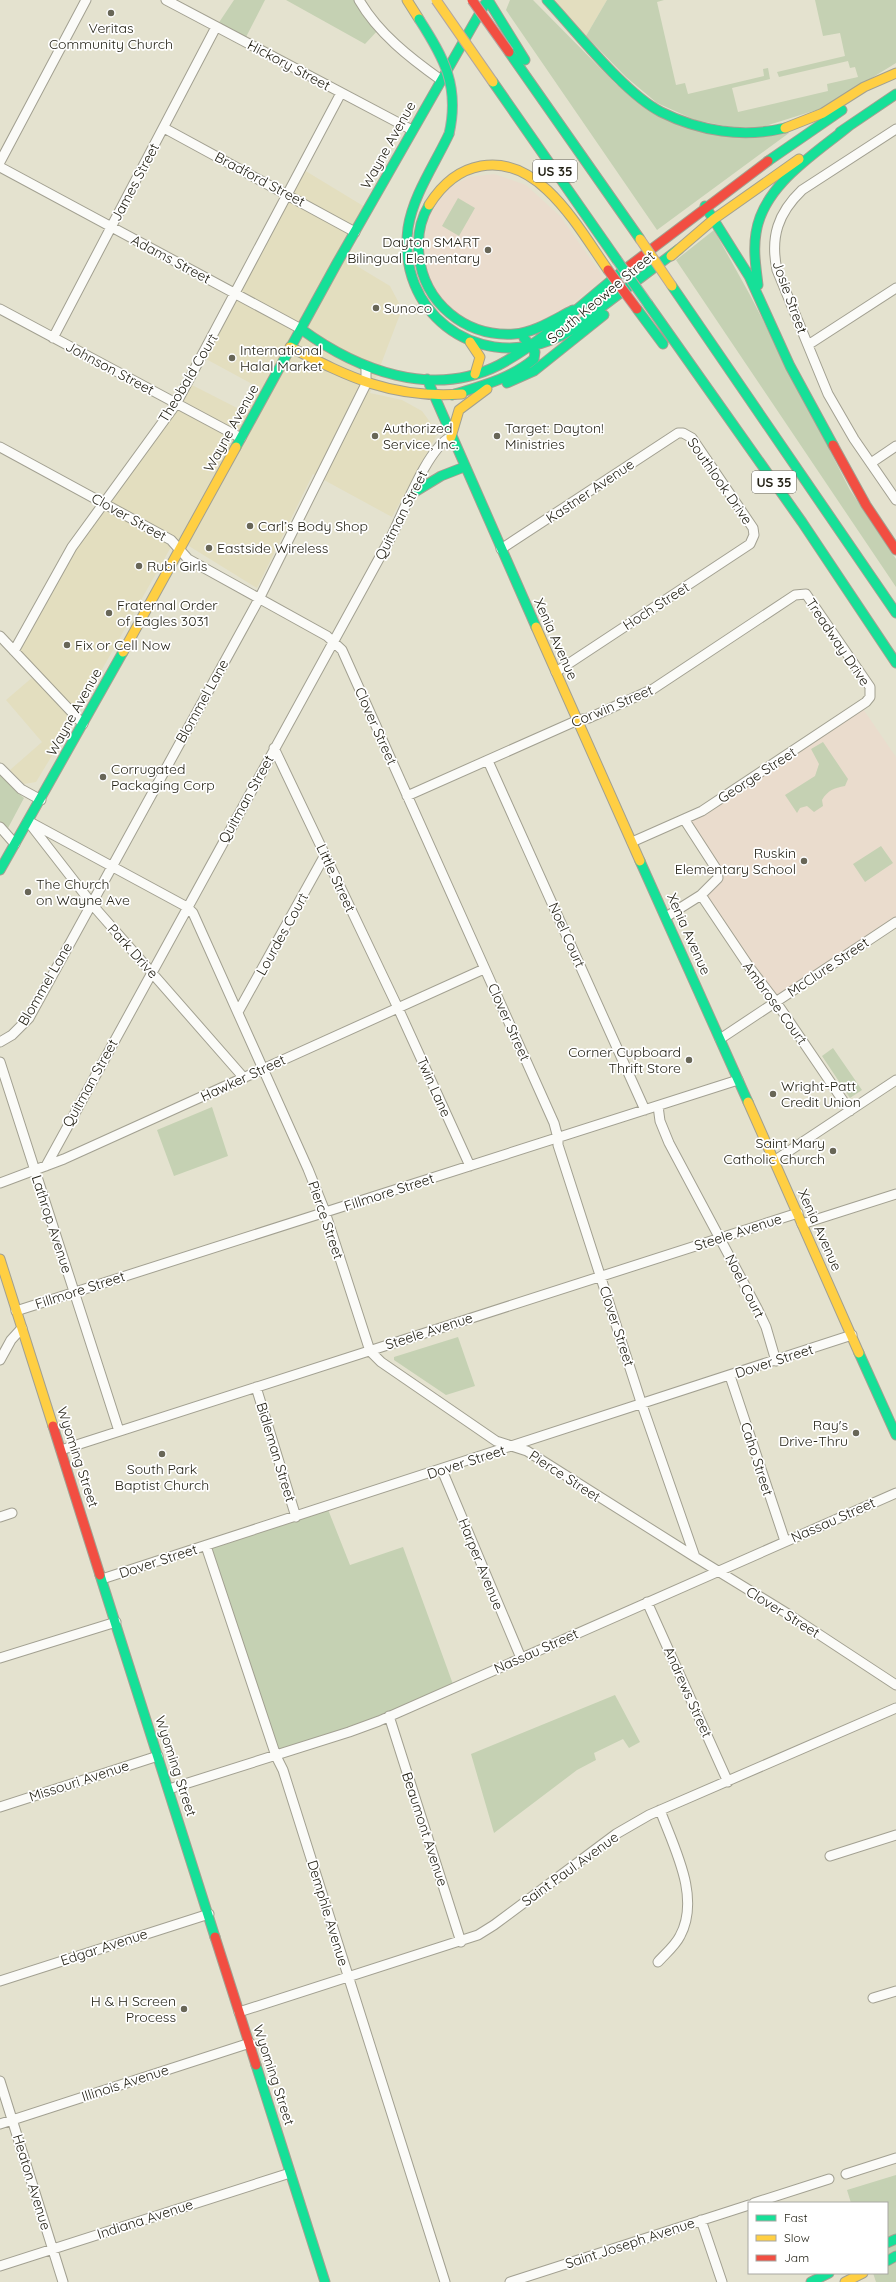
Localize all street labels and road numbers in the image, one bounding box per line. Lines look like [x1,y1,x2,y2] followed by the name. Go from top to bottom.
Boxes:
[244,36,334,95] street label: Hickory Street
[356,98,420,192] street label: Wayne Avenue
[107,140,163,224] street label: James Street
[212,148,309,211] street label: Bradford Street
[533,160,577,182] road number: US 35
[128,231,214,288] street label: Adams Street
[544,247,659,347] street label: South Keowee Street
[769,258,812,336] street label: Josie Street
[154,330,222,426] street label: Theobald Court
[63,337,158,399] street label: Johnson Street
[199,381,263,475] street label: Wayne Avenue
[683,434,757,528] street label: Southlook Drive
[543,455,638,527] street label: Kastner Avenue
[371,467,431,563] street label: Quitman Street
[752,471,796,493] road number: US 35
[88,489,170,545] street label: Clover Street
[619,578,693,634] street label: Hoch Street
[530,595,582,683] street label: Xenia Avenue
[802,595,874,689] street label: Treadway Drive
[172,656,232,746] street label: Blommel Lane
[42,665,106,759] street label: Wayne Avenue
[568,681,656,731] street label: Corwin Street
[351,684,401,768] street label: Clover Street
[714,743,800,807] street label: George Street
[214,752,278,846] street label: Quitman Street
[312,841,360,915] street label: Little Street
[252,889,312,978] street label: Lourdes Court
[663,890,715,978] street label: Xenia Avenue
[545,900,589,971] street label: Noel Court
[104,920,162,982] street label: Park Drive
[784,933,872,1001] street label: McClure Street
[14,939,76,1029] street label: Blommel Lane
[739,958,811,1048] street label: Ambrose Court
[484,980,534,1064] street label: Clover Street
[58,1036,122,1130] street label: Quitman Street
[198,1050,289,1106] street label: Hawker Street
[413,1054,455,1120] street label: Twin Lane
[342,1169,437,1215] street label: Fillmore Street
[28,1173,76,1276] street label: Lathrop Avenue
[304,1179,348,1262] street label: Pierce Street
[794,1186,846,1274] street label: Xenia Avenue
[692,1209,784,1255] street label: Steele Avenue
[721,1251,769,1321] street label: Noel Court
[33,1267,128,1313] street label: Fillmore Street
[596,1284,639,1369] street label: Clover Street
[383,1308,475,1354] street label: Steele Avenue
[733,1340,816,1382] street label: Dover Street
[252,1400,300,1504] street label: Bidleman Street
[53,1405,103,1510] street label: Wyoming Street
[737,1420,777,1498] street label: Caho Street
[425,1441,508,1483] street label: Dover Street
[526,1446,604,1506] street label: Pierce Street
[788,1493,878,1547] street label: Nassau Street
[454,1515,508,1613] street label: Harper Avenue
[117,1540,200,1582] street label: Dover Street
[743,1582,823,1642] street label: Clover Street
[491,1624,581,1678] street label: Nassau Street
[660,1644,716,1741] street label: Andrews Street
[151,1714,201,1819] street label: Wyoming Street
[27,1756,131,1806] street label: Missouri Avenue
[398,1770,452,1889] street label: Beaumont Avenue
[518,1828,622,1910] street label: Saint Paul Avenue
[303,1858,353,1968] street label: Demphle Avenue
[58,1924,150,1970] street label: Edgar Avenue
[249,2023,299,2128] street label: Wyoming Street
[79,2060,171,2106] street label: Illinois Avenue
[9,2132,55,2232] street label: Heaton Avenue
[95,2195,195,2243] street label: Indiana Avenue
[563,2214,697,2272] street label: Saint Joseph Avenue

